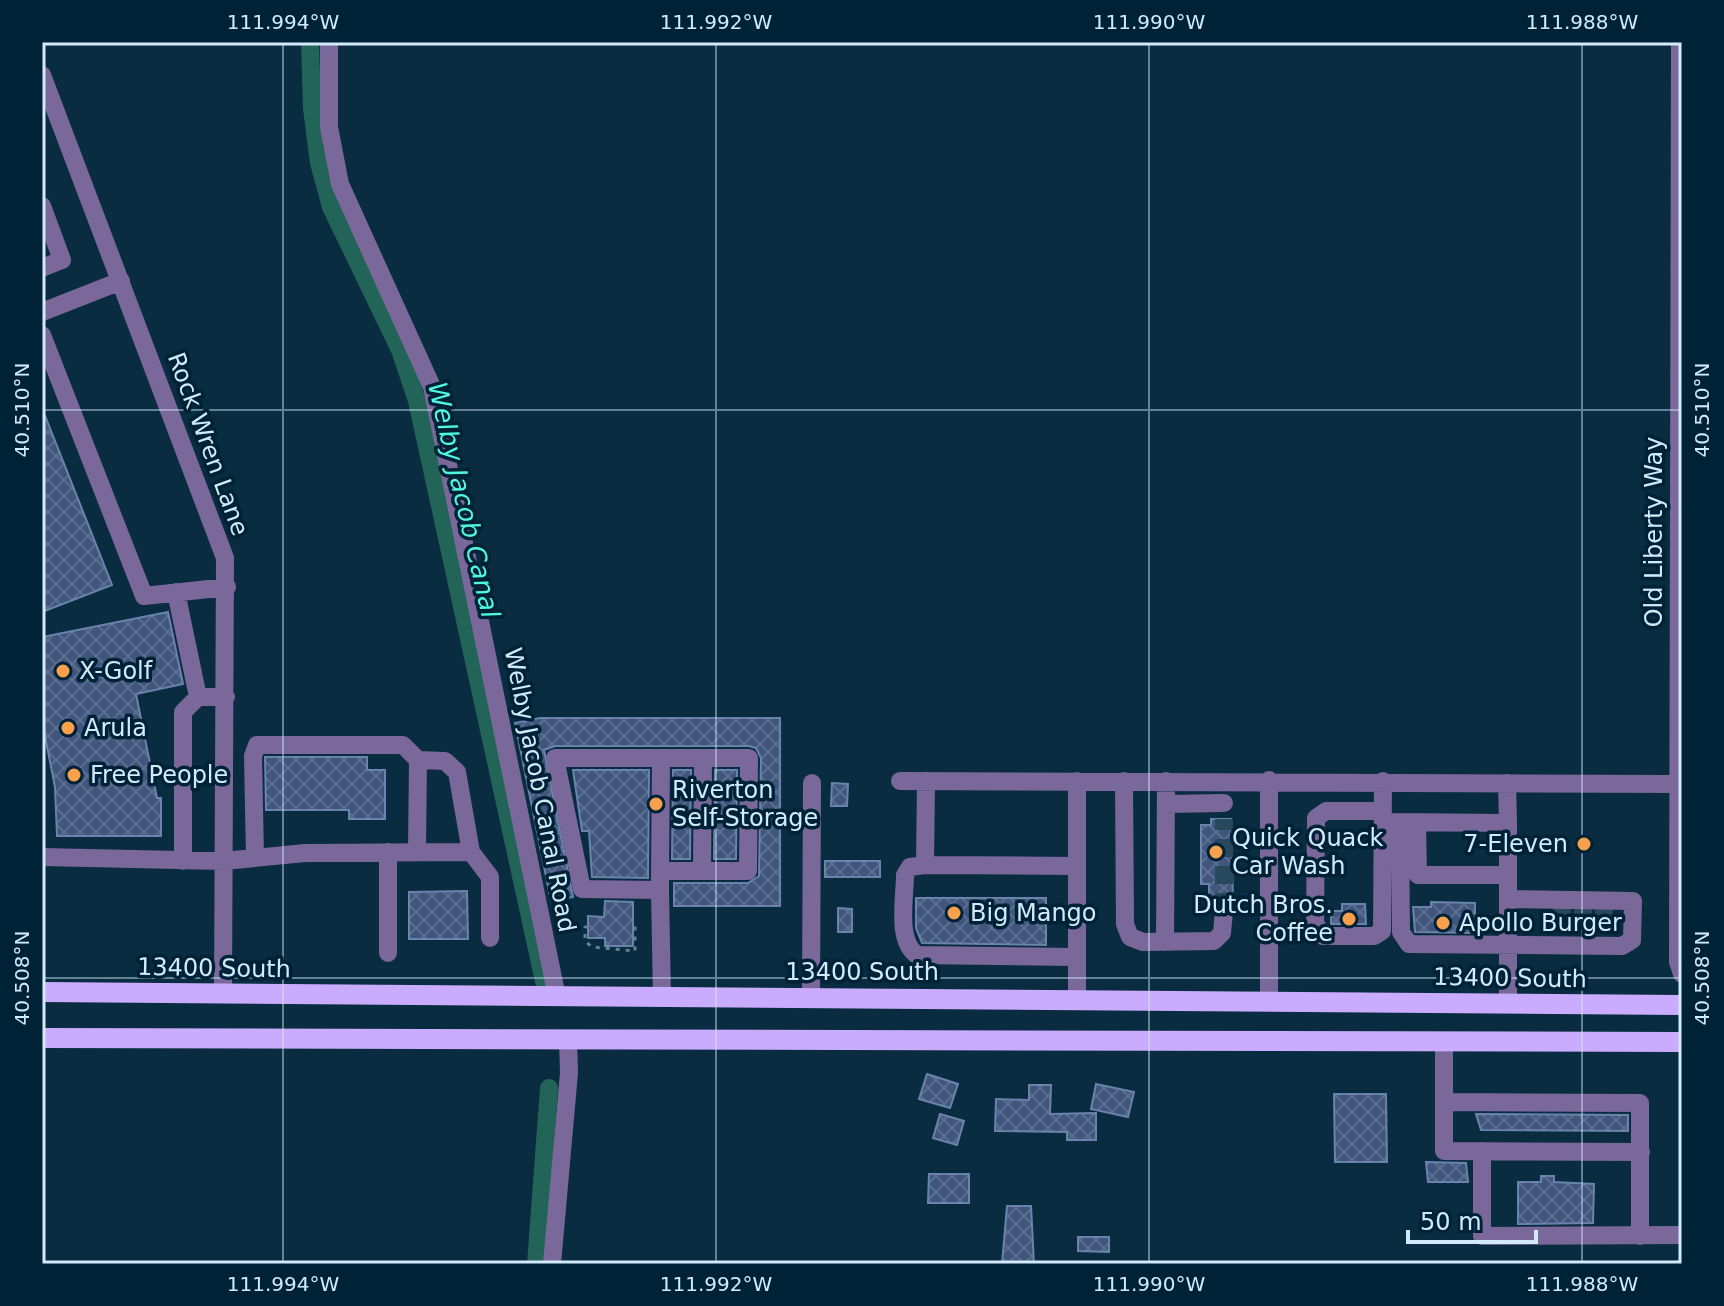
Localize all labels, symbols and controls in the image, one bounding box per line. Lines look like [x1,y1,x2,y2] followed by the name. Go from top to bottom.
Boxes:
[227,10,339,34] text: 111.994°W
[660,10,772,34] text: 111.992°W
[1093,10,1205,34] text: 111.990°W
[1526,10,1638,34] text: 111.988°W
[162,349,254,539] street label: Rock Wren Lane
[10,363,34,457] text: 40.510°N
[1690,363,1714,457] text: 40.510°N
[422,379,506,622] water label: Welby Jacob Canal
[1640,437,1668,627] street label: Old Liberty Way
[499,645,581,935] street label: Welby Jacob Canal Road
[79,657,153,685] place label: X-Golf
[54,662,72,680] marker: X-Golf
[84,714,147,742] place label: Arula
[59,719,77,737] marker: Arula
[90,761,228,789] place label: Free People
[65,766,83,784] marker: Free People
[672,776,818,832] place label: Riverton Self-Storage
[647,795,665,813] marker: Riverton Self-Storage
[1232,824,1383,880] place label: Quick Quack Car Wash
[1463,830,1568,858] place label: 7-Eleven
[1575,835,1593,853] marker: 7-Eleven
[1207,843,1225,861] marker: Quick Quack Car Wash
[1193,891,1333,947] place label: Dutch Bros. Coffee
[970,899,1097,927] place label: Big Mango
[945,904,963,922] marker: Big Mango
[1459,909,1622,937] place label: Apollo Burger
[1340,910,1358,928] marker: Dutch Bros. Coffee
[1434,914,1452,932] marker: Apollo Burger
[10,931,34,1025] text: 40.508°N
[1690,931,1714,1025] text: 40.508°N
[137,953,291,983] street label: 13400 South
[785,958,939,986] street label: 13400 South
[1433,963,1587,993] street label: 13400 South
[1408,1194,1536,1244] scale bar
[1420,1208,1482,1236] text: 50 m
[227,1272,339,1296] text: 111.994°W
[660,1272,772,1296] text: 111.992°W
[1093,1272,1205,1296] text: 111.990°W
[1526,1272,1638,1296] text: 111.988°W

